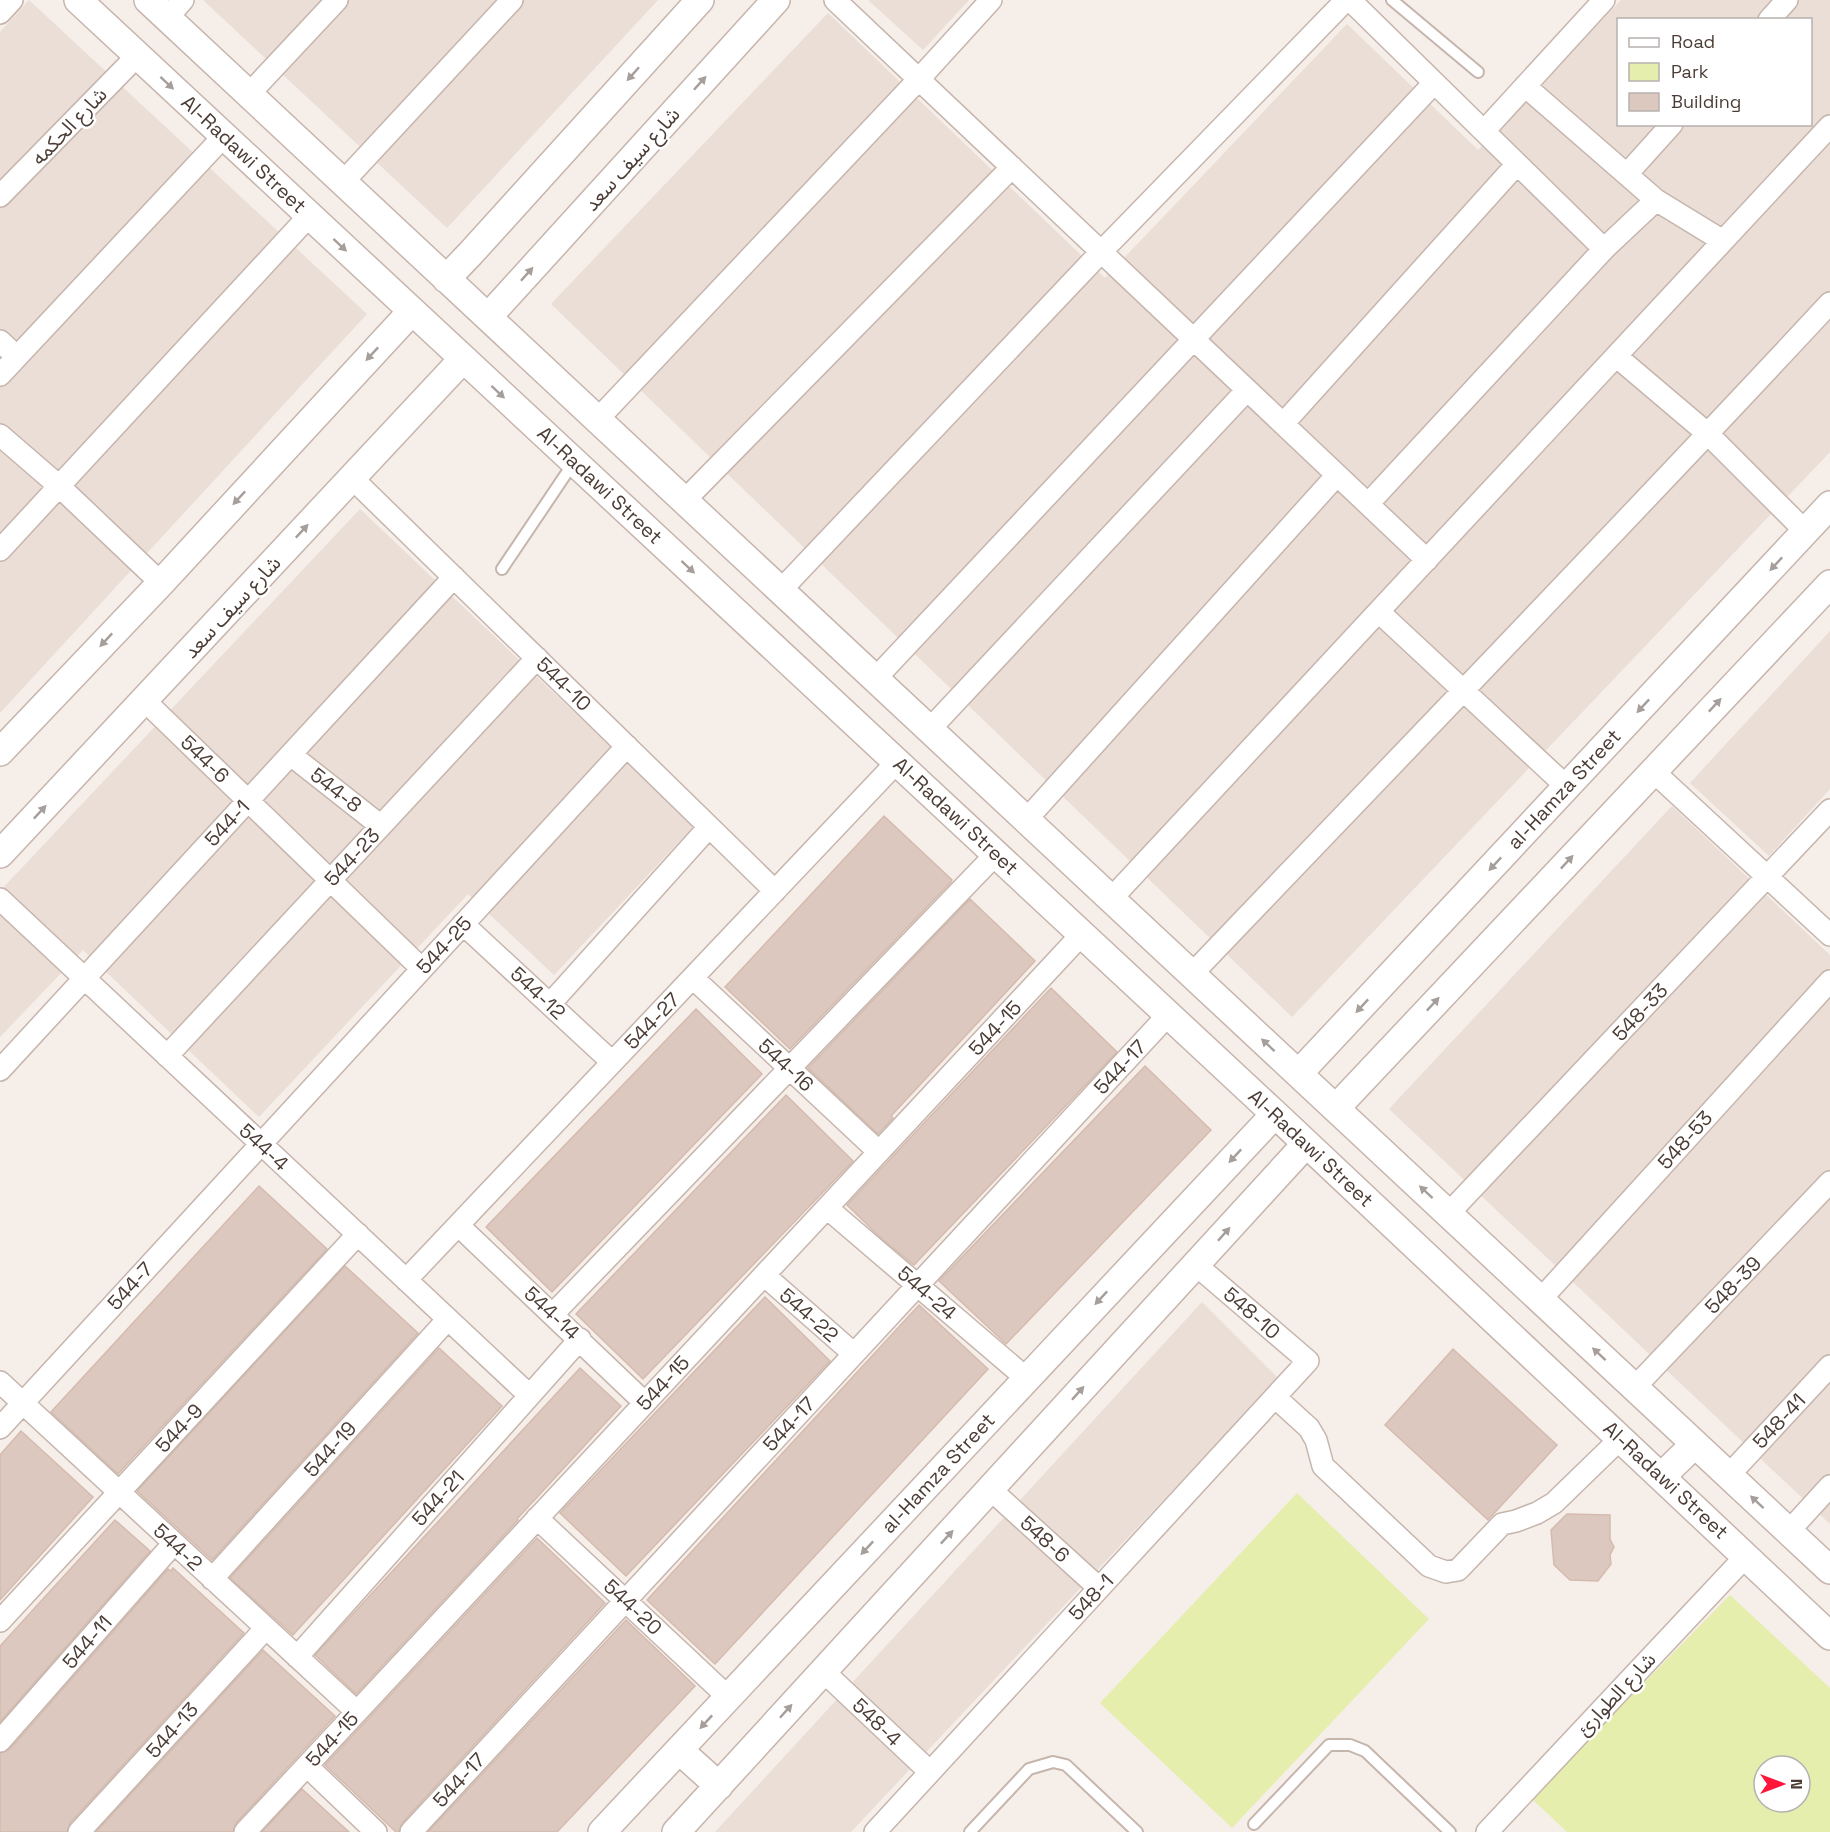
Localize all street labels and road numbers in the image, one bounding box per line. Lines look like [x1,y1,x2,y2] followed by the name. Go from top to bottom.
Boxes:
[26,82,114,172] street label: شارع الحكمه
[176,89,312,219] street label: Al-Radawi Street
[578,102,687,218] street label: شارع سيف سعد
[532,420,668,550] street label: Al-Radawi Street
[178,550,288,665] street label: شارع سيف سعد
[531,651,597,717] street label: 544-10
[1501,723,1627,855] street label: al-Hamza Street
[175,729,235,789] street label: 544-6
[888,751,1024,881] street label: Al-Radawi Street
[305,762,367,818] street label: 544-8
[199,794,255,852] street label: 544-1
[319,822,385,892] street label: 544-23
[411,910,477,980] street label: 544-25
[505,961,571,1025] street label: 544-12
[1607,977,1673,1047] street label: 548-33
[619,987,685,1055] street label: 544-27
[963,995,1027,1061] street label: 544-15
[753,1033,819,1097] street label: 544-16
[1088,1034,1152,1100] street label: 544-17
[1243,1083,1379,1213] street label: Al-Radawi Street
[1652,1105,1718,1175] street label: 548-53
[234,1118,294,1176] street label: 544-4
[1699,1251,1767,1319] street label: 548-39
[102,1256,158,1316] street label: 544-7
[892,1260,962,1326] street label: 544-24
[519,1281,585,1345] street label: 544-14
[1218,1281,1286,1345] street label: 548-10
[774,1282,844,1348] street label: 544-22
[631,1350,695,1416] street label: 544-15
[1747,1388,1811,1454] street label: 548-41
[757,1391,821,1457] street label: 544-17
[150,1398,208,1458] street label: 544-9
[875,1407,1001,1539] street label: al-Hamza Street
[1598,1415,1734,1545] street label: Al-Radawi Street
[298,1416,362,1482] street label: 544-19
[406,1465,470,1531] street label: 544-21
[1015,1510,1075,1568] street label: 548-6
[148,1518,208,1576] street label: 544-2
[1063,1568,1119,1626] street label: 548-1
[598,1573,668,1641] street label: 544-20
[57,1610,117,1674] street label: 544-11
[1571,1647,1663,1743] street label: شارع الطوارئ
[847,1692,907,1752] street label: 548-4
[140,1697,204,1763] street label: 544-13
[300,1706,364,1772] street label: 544-15
[427,1747,491,1813] street label: 544-17

